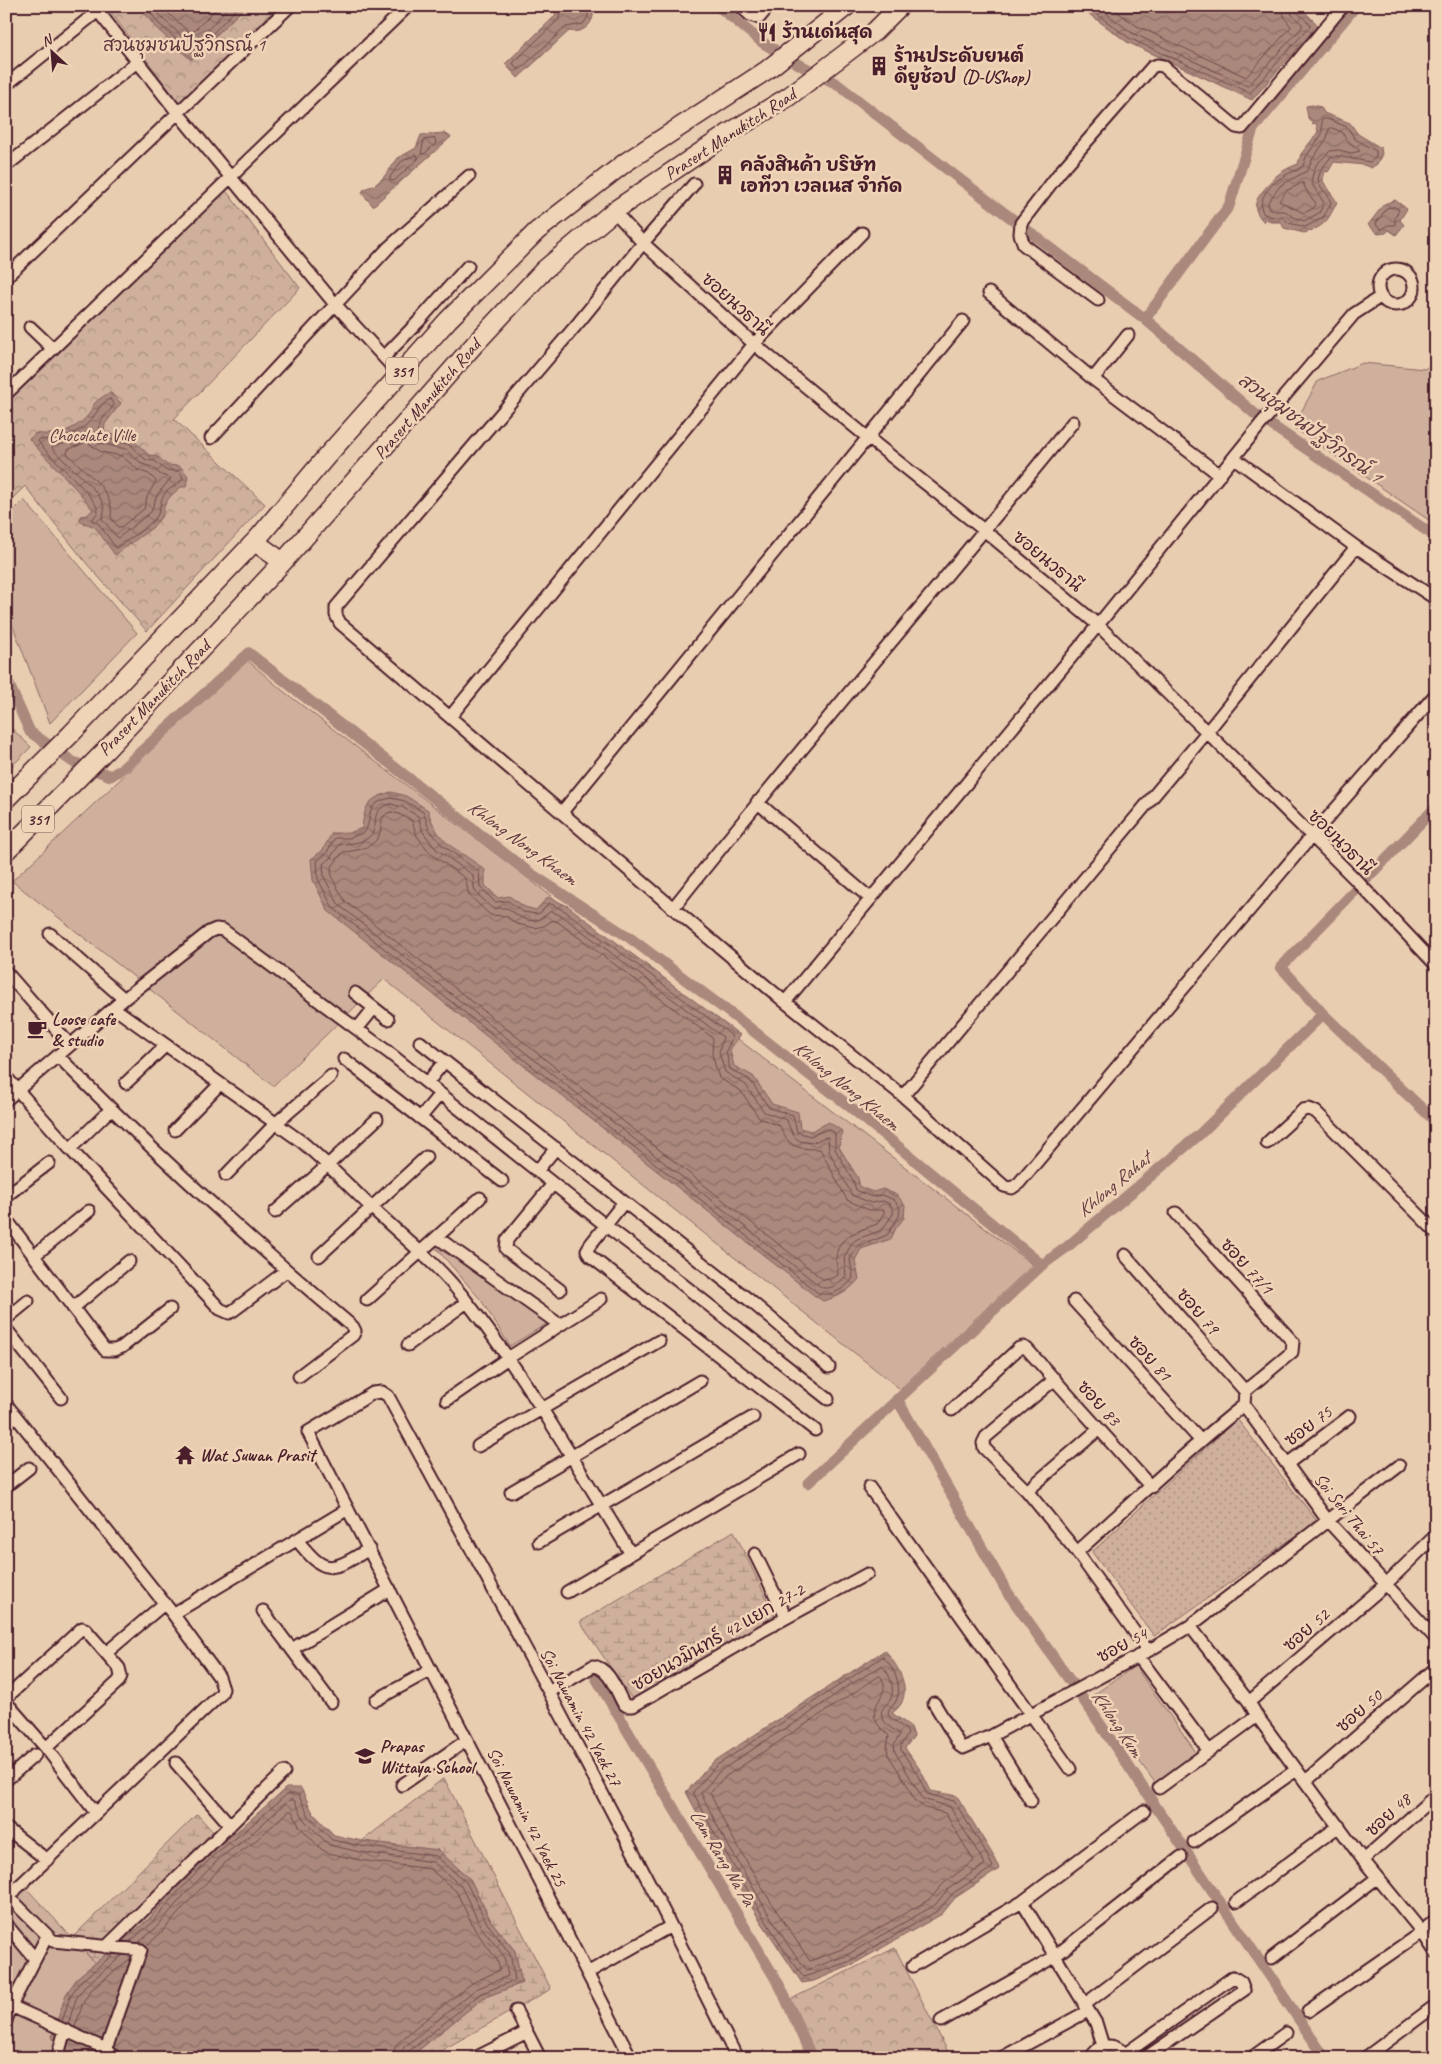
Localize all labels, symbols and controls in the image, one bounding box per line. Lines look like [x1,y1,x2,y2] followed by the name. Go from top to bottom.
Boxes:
[782,20,873,45] place label: ร้านเด่นสุด
[756,21,778,43] restaurant icon: ร้านเด่นสุด
[28,28,78,78] north arrow
[39,30,56,50] text: N
[103,32,266,59] park label: สวนชุมชนปัฐวิกรณ์ 1
[894,43,1030,90] place label: ร้านประดับยนต์ ดียูช้อป (D-UShop)
[868,55,890,77] building icon: ร้านประดับยนต์ ดียูช้อป (D-UShop)
[660,82,802,185] street label: Prasert Manukitch Road
[740,153,902,197] place label: คลังสินค้า บริษัท เอทีวา เวลเนส จำกัด
[714,164,736,186] building icon: คลังสินค้า บริษัท เอทีวา เวลเนส จำกัด
[697,267,775,340] street label: ซอยนวธานี
[369,332,487,464] street label: Prasert Manukitch Road
[386,358,418,384] road number: 351
[1232,367,1389,491] water label: สวนชุมชนปัฐวิกรณ์ 1
[49,424,136,446] park label: Chocolate Ville
[1009,525,1088,597] street label: ซอยนวธานี
[93,634,217,760] street label: Prasert Manukitch Road
[463,795,584,892] water label: Khlong Nong Khaem
[1303,804,1379,880] street label: ซอยนวธานี
[22,806,54,832] road number: 351
[52,1008,117,1051] place label: Loose cafe & studio
[26,1018,48,1040] cafe icon: Loose cafe & studio
[788,1036,906,1138] water label: Khlong Nong Khaem
[1072,1144,1159,1222] water label: Khlong Rahat
[1216,1233,1279,1299] street label: ซอย 77/1
[1172,1283,1225,1340] street label: ซอย 79
[1124,1331,1177,1386] street label: ซอย 81
[1073,1376,1127,1432] street label: ซอย 83
[1280,1400,1337,1451] street label: ซอย 75
[174,1444,196,1466] temple icon: Wat Suwan Prasit
[200,1444,318,1466] place label: Wat Suwan Prasit
[1309,1469,1389,1560] street label: Soi Seri Thai 57
[627,1576,810,1695] street label: ซอยนวมินทร์ 42 แยก 27-2
[1278,1603,1335,1656] street label: ซอย 52
[1093,1622,1153,1667] street label: ซอย 54
[535,1644,627,1791] street label: Soi Nawamin 42 Yaek 27
[1331,1684,1388,1737] street label: ซอย 50
[1086,1685,1150,1764] water label: Khlong Kum
[380,1735,478,1778] place label: Prapas Wittaya School
[482,1744,572,1891] street label: Soi Nawamin 42 Yaek 25
[354,1745,376,1767] school or university icon: Prapas Wittaya School
[1361,1787,1417,1841] street label: ซอย 48
[684,1805,761,1911] water label: Lam Rang Na Pa

